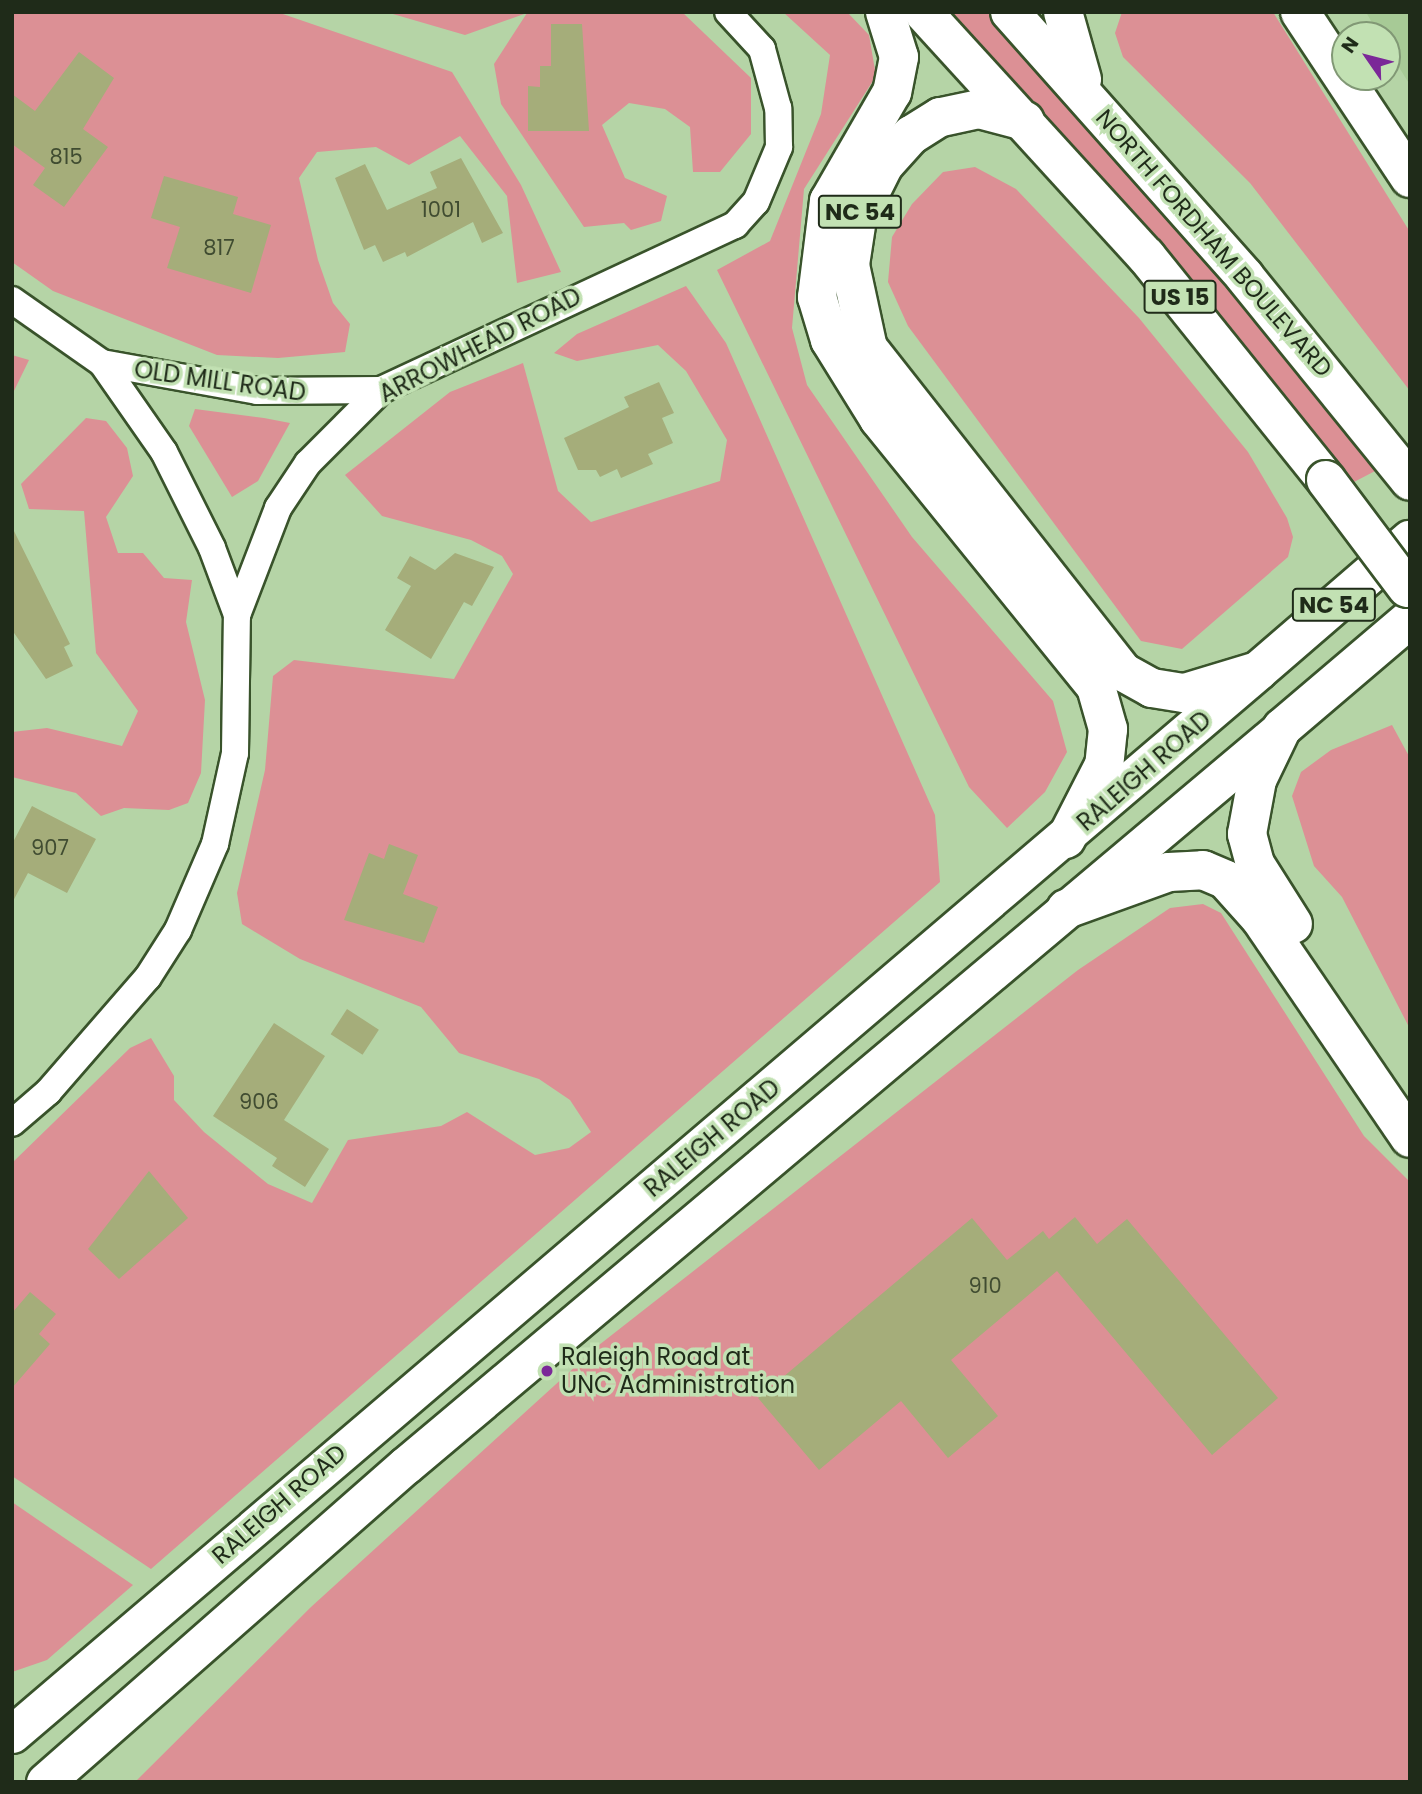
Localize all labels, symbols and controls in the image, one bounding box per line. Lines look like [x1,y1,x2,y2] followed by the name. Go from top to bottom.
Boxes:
[1331,21,1401,91] north arrow
[1335,31,1365,58] text: N
[1090,103,1338,383] street label: NORTH FORDHAM BOULEVARD
[49,144,83,170] house number: 815
[816,192,904,232] road number: NC 54
[421,197,461,223] house number: 1001
[203,235,235,261] house number: 817
[1143,278,1217,316] road number: US 15
[374,282,586,408] street label: ARROWHEAD ROAD
[132,355,308,407] street label: OLD MILL ROAD
[1290,586,1378,624] road number: NC 54
[1071,705,1217,837] street label: RALEIGH ROAD
[31,835,69,861] house number: 907
[639,1073,785,1203] street label: RALEIGH ROAD
[239,1089,279,1115] house number: 906
[968,1273,1002,1299] house number: 910
[561,1343,795,1399] place label: Raleigh Road at UNC Administration
[539,1363,555,1379] marker: Raleigh Road at UNC Administration
[206,1438,352,1570] street label: RALEIGH ROAD

